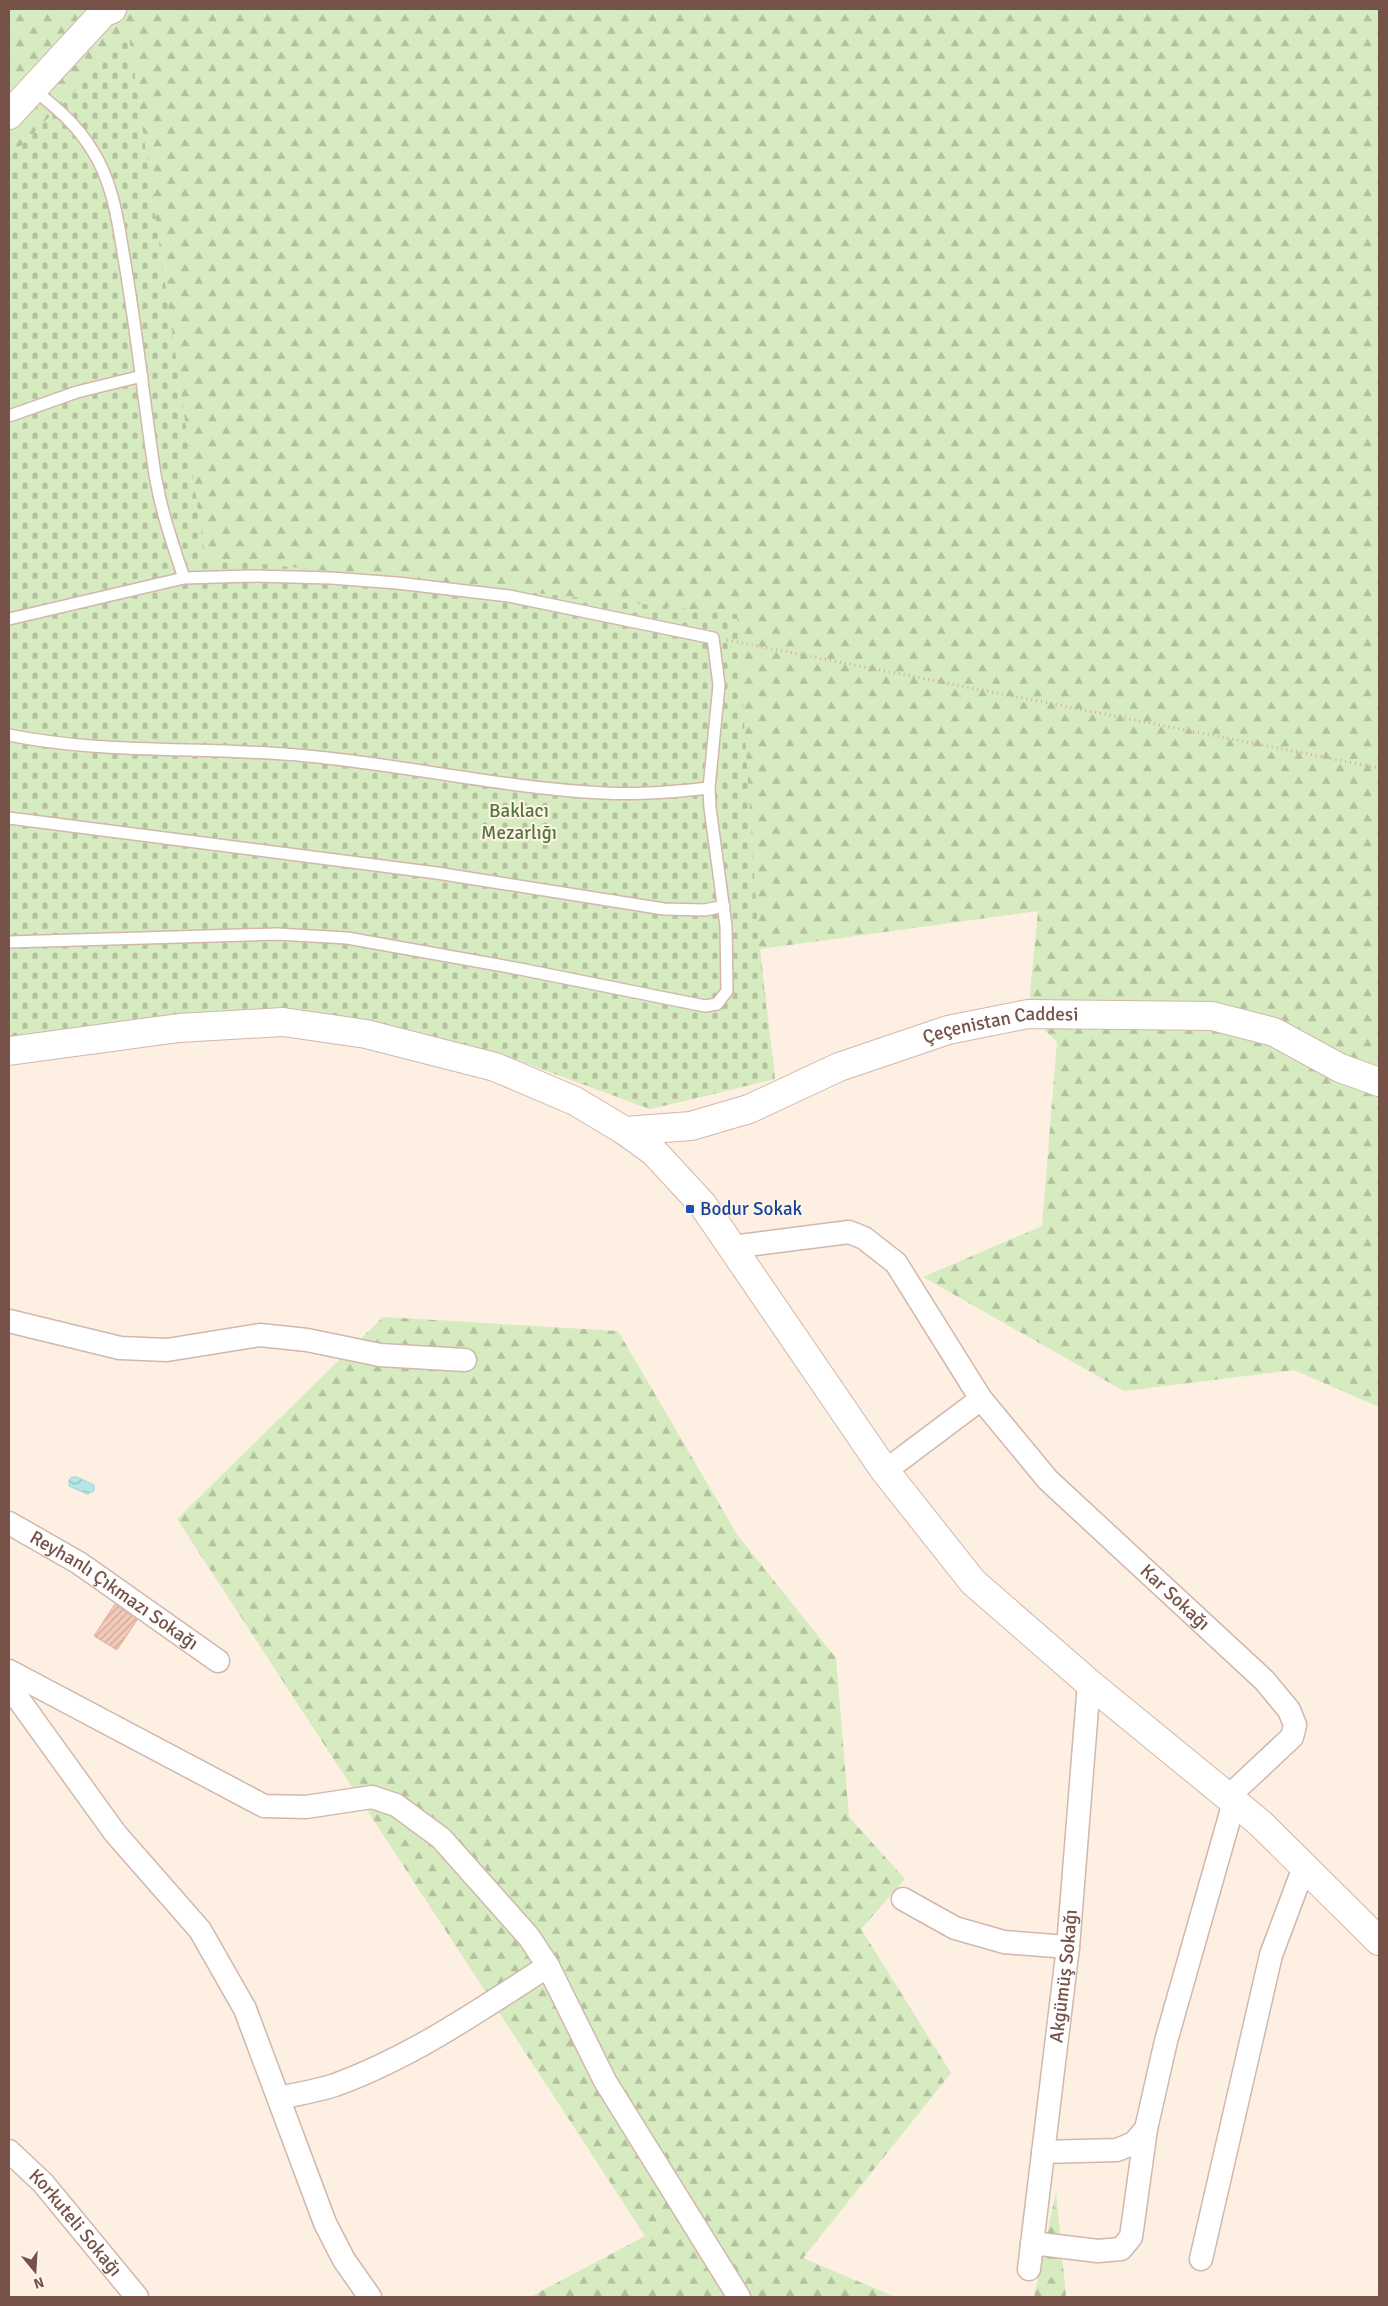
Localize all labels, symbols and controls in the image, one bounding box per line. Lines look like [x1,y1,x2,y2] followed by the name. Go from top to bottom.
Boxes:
[481,799,557,845] park label: Baklacı Mezarlığı
[919,1002,1079,1050] street label: Çeçenistan Caddesi
[700,1197,803,1221] place label: Bodur Sokak
[684,1203,696,1215] marker: Bodur Sokak
[26,1525,203,1655] street label: Reyhanlı Çıkmazı Sokağı
[1135,1559,1215,1636] street label: Kar Sokağı
[1044,1908,1083,2044] street label: Akgümüş Sokağı
[24,2164,127,2282] street label: Korkuteli Sokağı
[10,2246,60,2296] north arrow
[32,2273,46,2292] text: N

